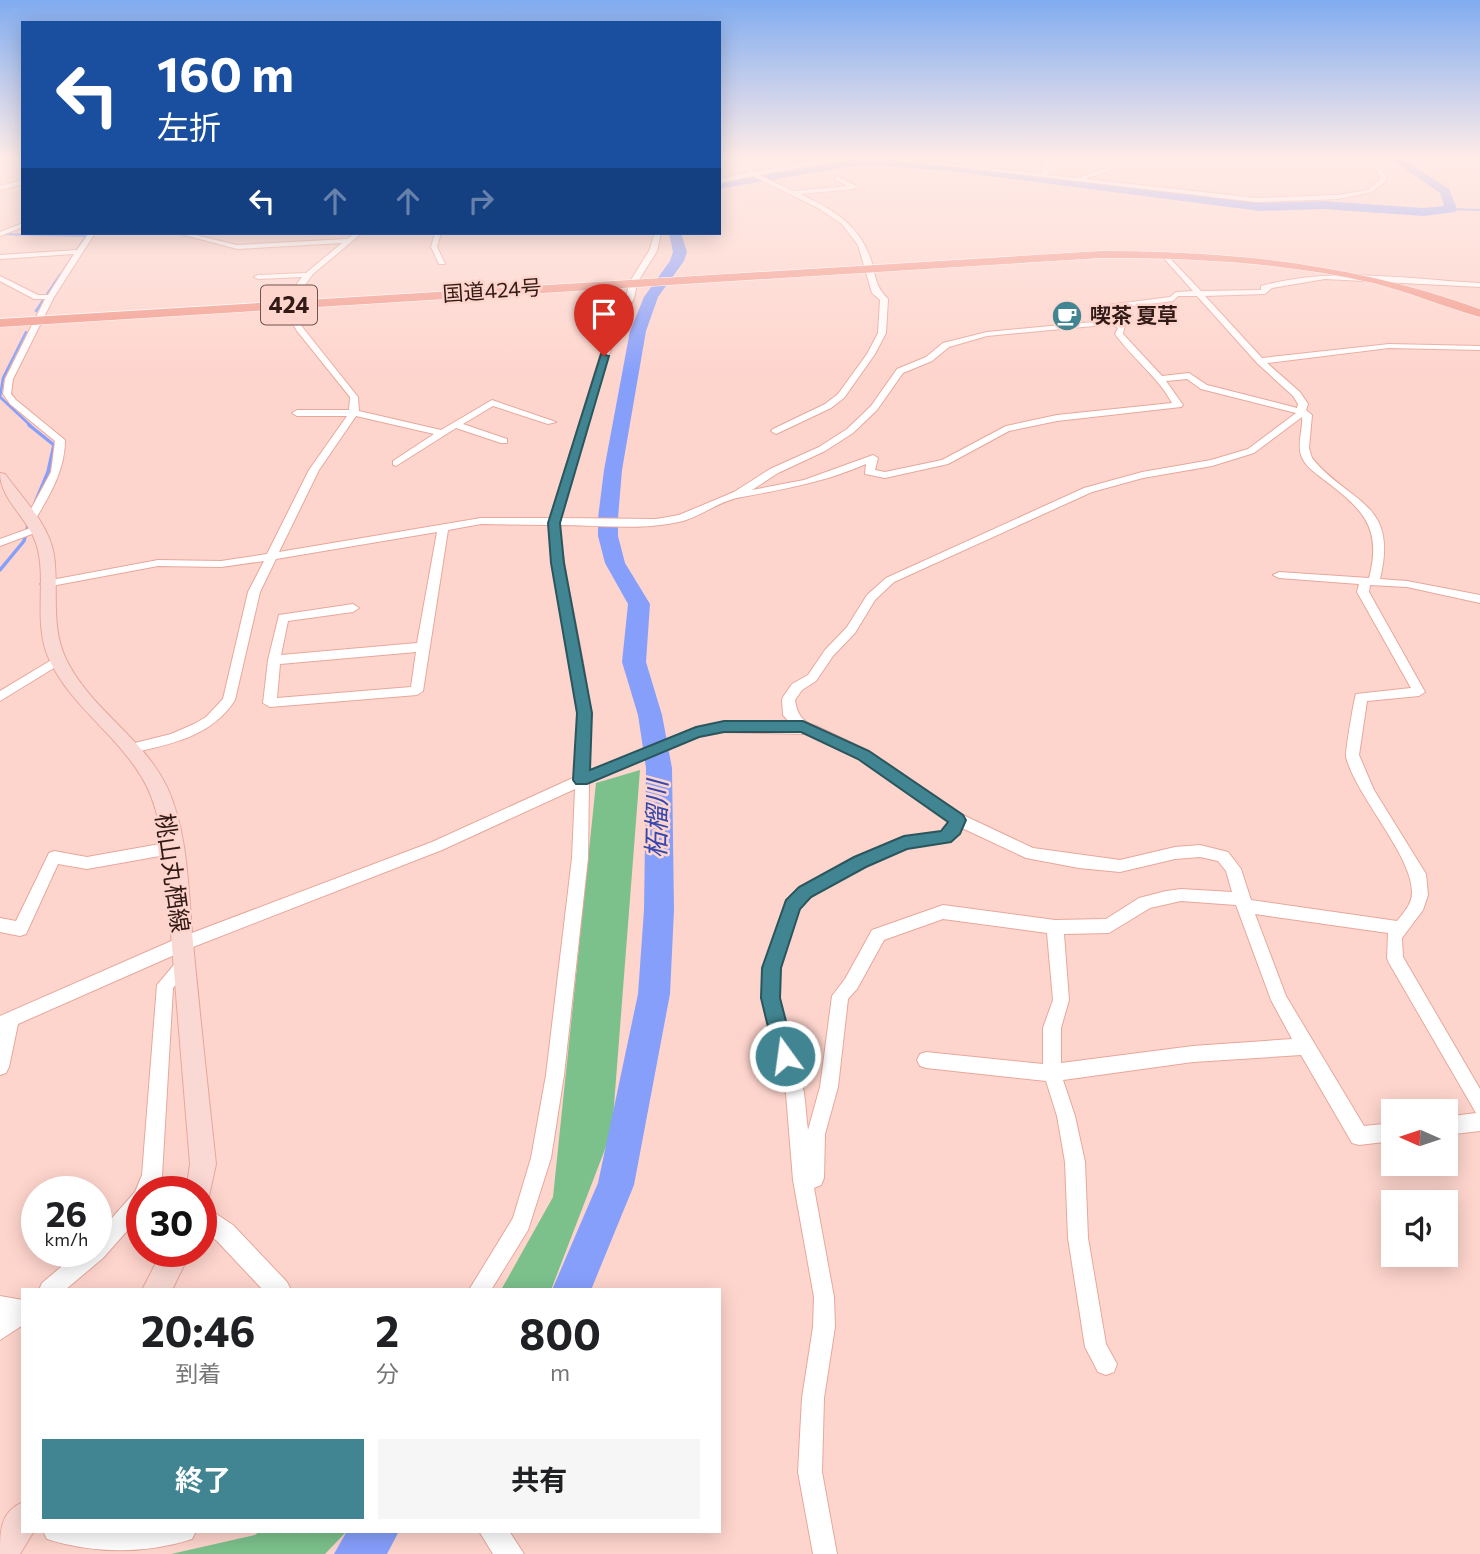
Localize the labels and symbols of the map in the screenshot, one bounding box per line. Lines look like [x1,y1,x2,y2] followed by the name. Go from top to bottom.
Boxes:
[442,274,542,305] street label: 国道424号
[574,284,634,356] pin
[261,286,317,324] road number: 424
[1050,299,1084,333] cafe icon: 喫茶 夏草
[1090,302,1178,327] place label: 喫茶 夏草
[639,777,672,858] water label: 柘榴川
[151,811,196,934] street label: 桃山丸栖線
[748,1019,822,1093] position arrow
[1381,1099,1458,1176] north arrow
[126,1176,217,1267] speed limit sign: 30

